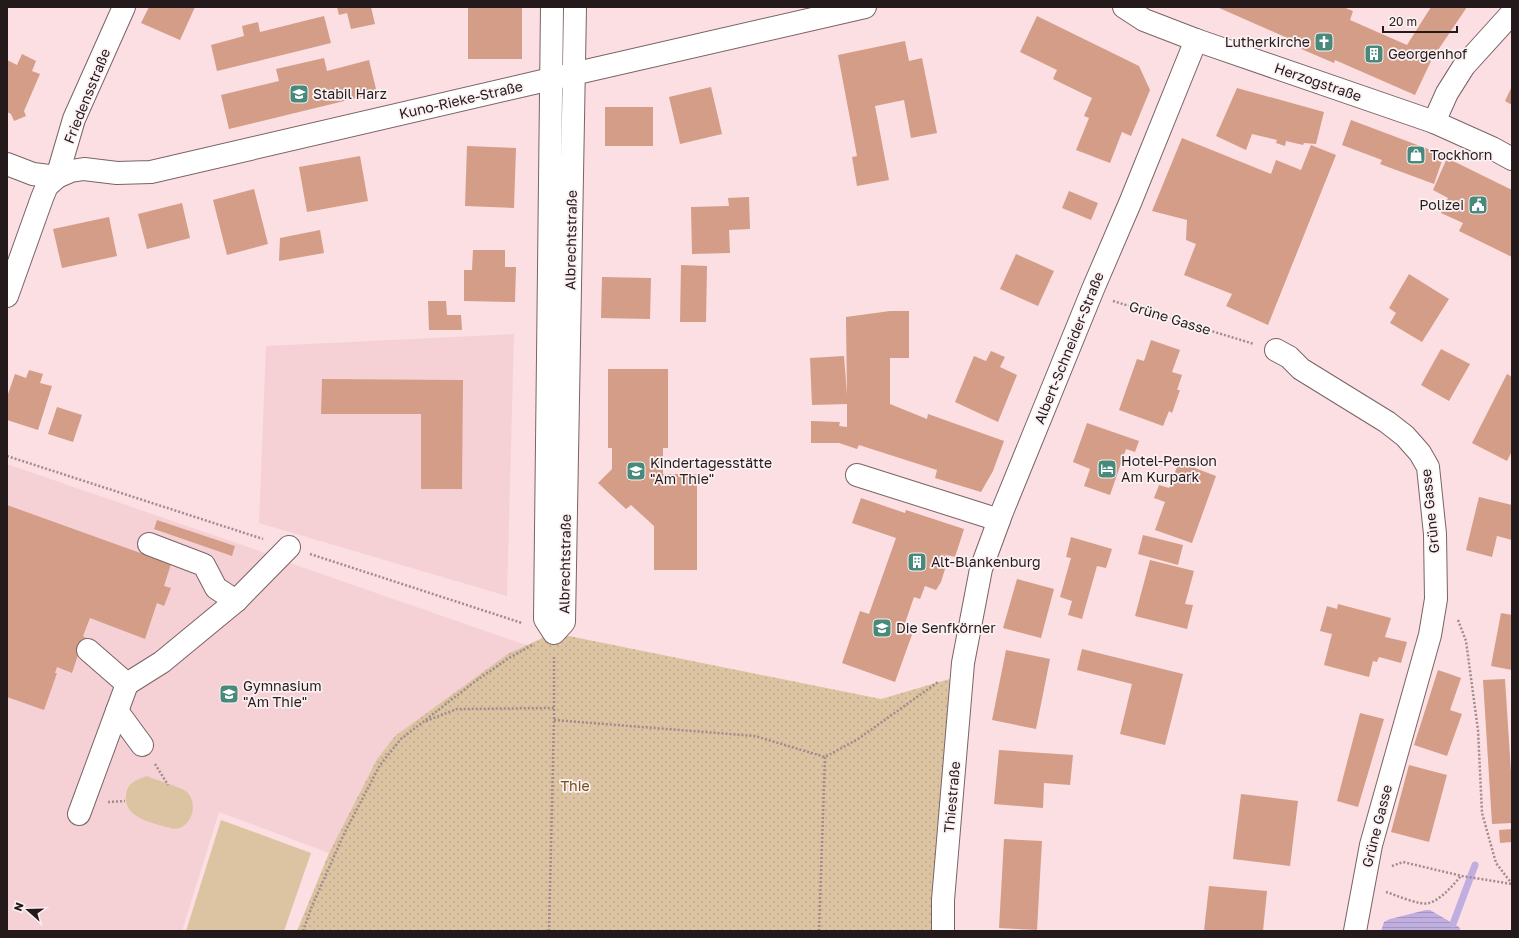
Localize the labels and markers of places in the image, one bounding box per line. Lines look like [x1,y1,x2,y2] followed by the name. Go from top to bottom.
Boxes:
[1313,31,1335,53] church icon: Lutherkirche
[1225,33,1310,50] place label: Lutherkirche
[1363,43,1385,65] building icon: Georgenhof
[1388,45,1467,62] place label: Georgenhof
[288,83,310,105] school or university icon: Stabil Harz
[313,85,387,102] place label: Stabil Harz
[1405,144,1427,166] shop icon: Tockhorn
[1430,146,1492,163] place label: Tockhorn
[1467,194,1489,216] public building icon: Polizei
[1419,196,1464,213] place label: Polizei
[1121,452,1217,485] place label: Hotel-Pension Am Kurpark
[650,454,772,487] place label: Kindertagesstätte "Am Thie"
[1096,458,1118,480] hotel icon: Hotel-Pension Am Kurpark
[625,460,647,482] school or university icon: Kindertagesstätte "Am Thie"
[906,551,928,573] building icon: Alt-Blankenburg
[931,553,1041,570] place label: Alt-Blankenburg
[871,617,893,639] school or university icon: Die Senfkörner
[896,619,996,636] place label: Die Senfkörner
[243,677,322,710] place label: Gymnasium "Am Thie"
[218,683,240,705] school or university icon: Gymnasium "Am Thie"

